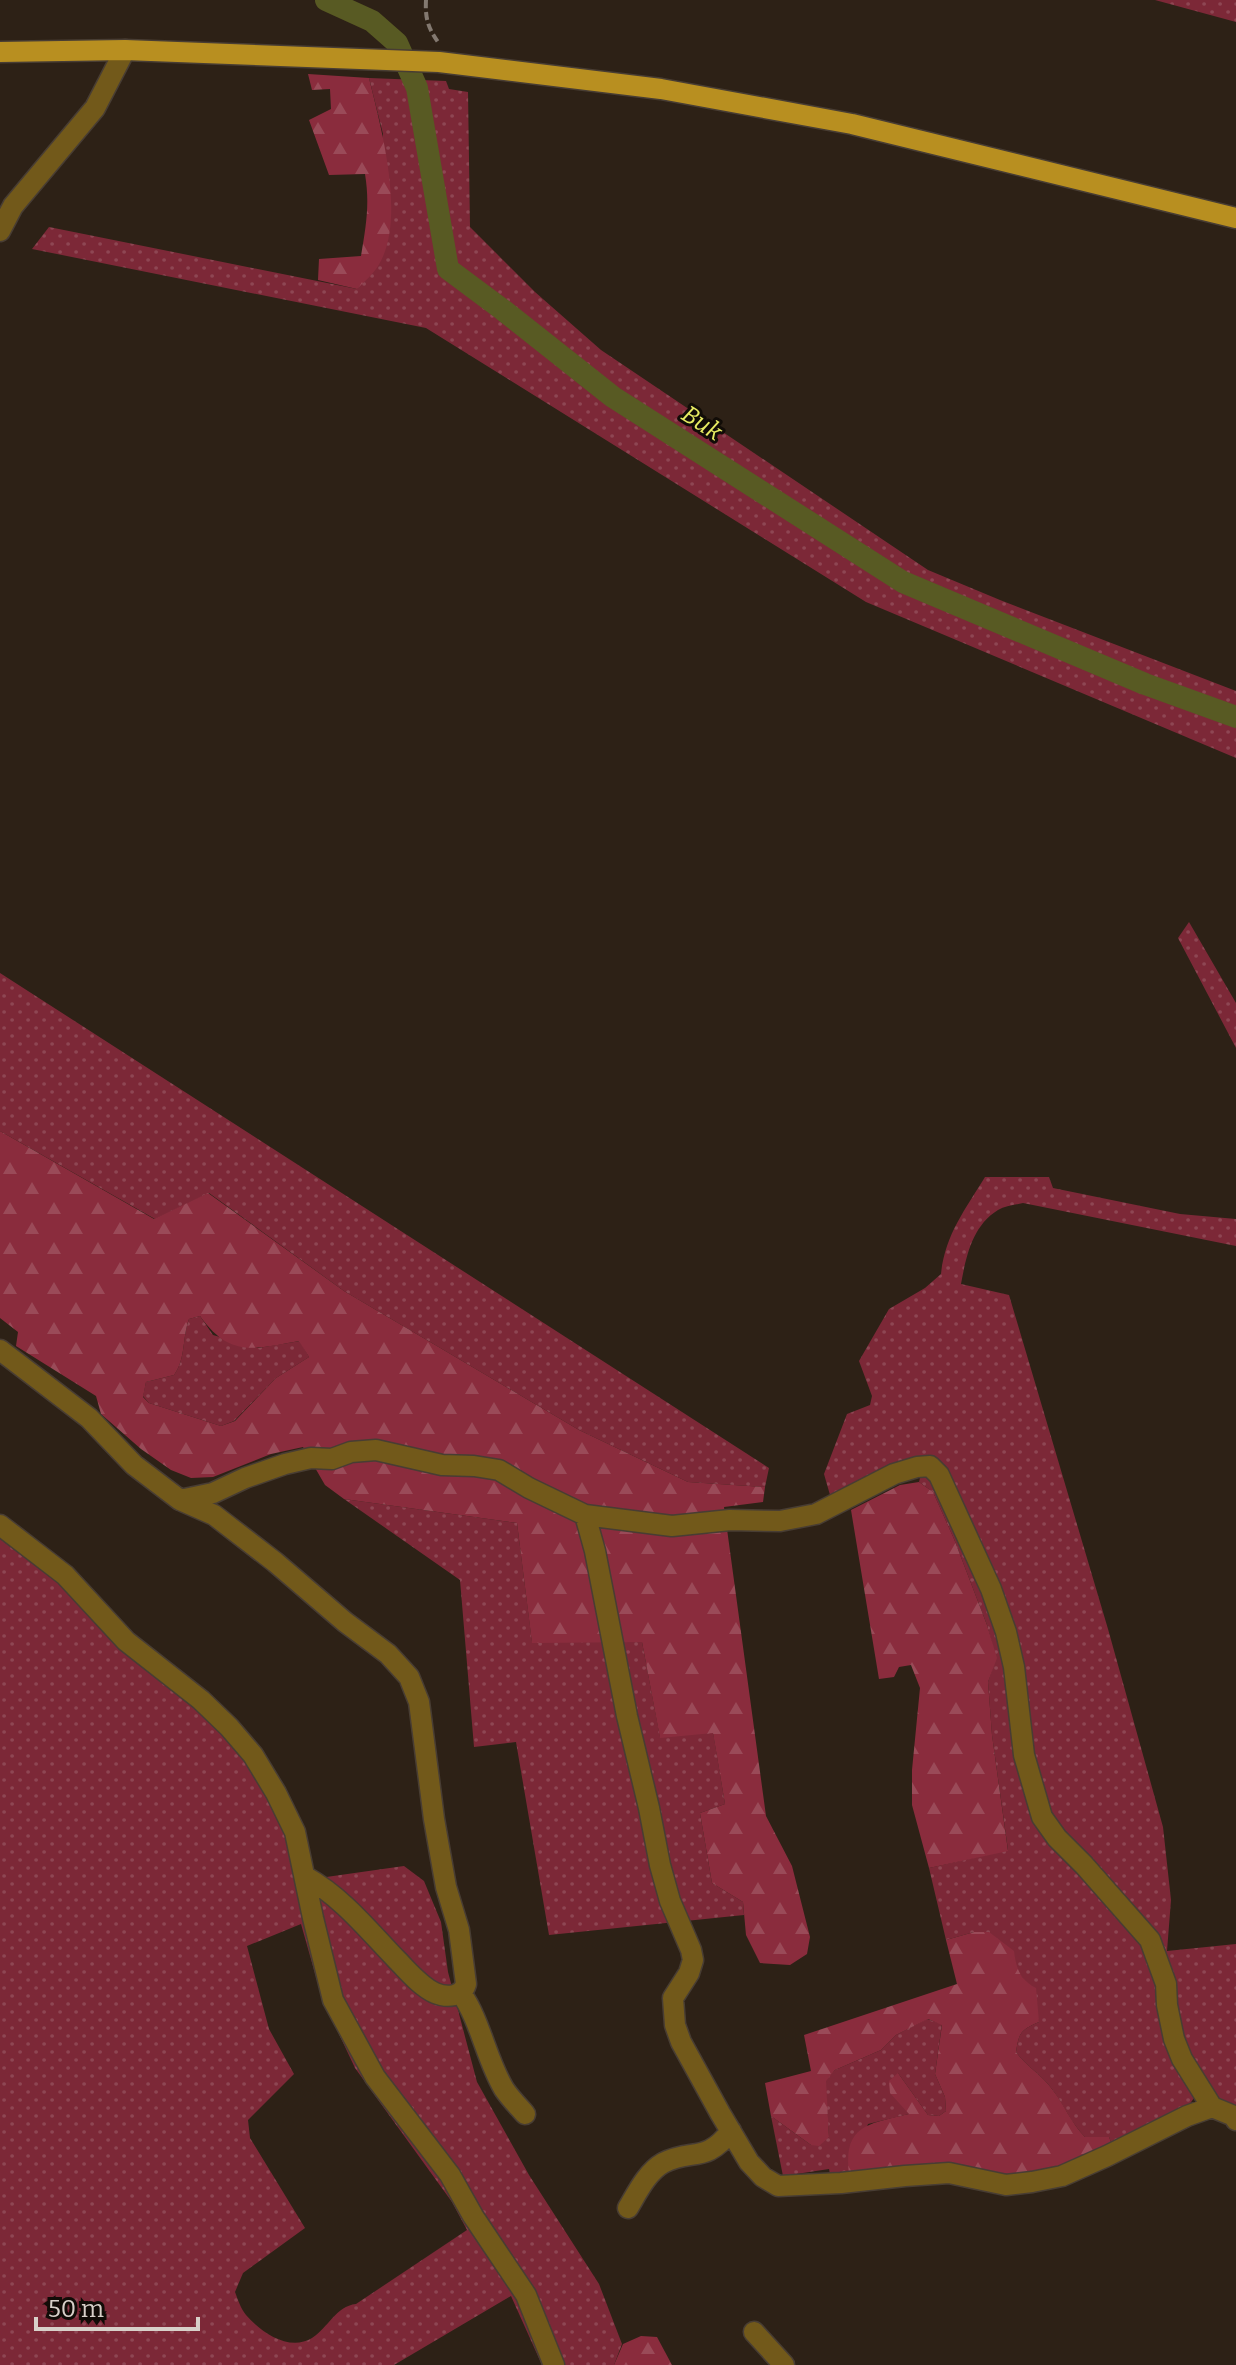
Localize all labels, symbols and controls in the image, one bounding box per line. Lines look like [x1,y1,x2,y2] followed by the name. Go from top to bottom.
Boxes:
[677,400,728,447] water label: Buk
[36,2281,198,2331] scale bar
[48,2295,104,2323] text: 50 m

